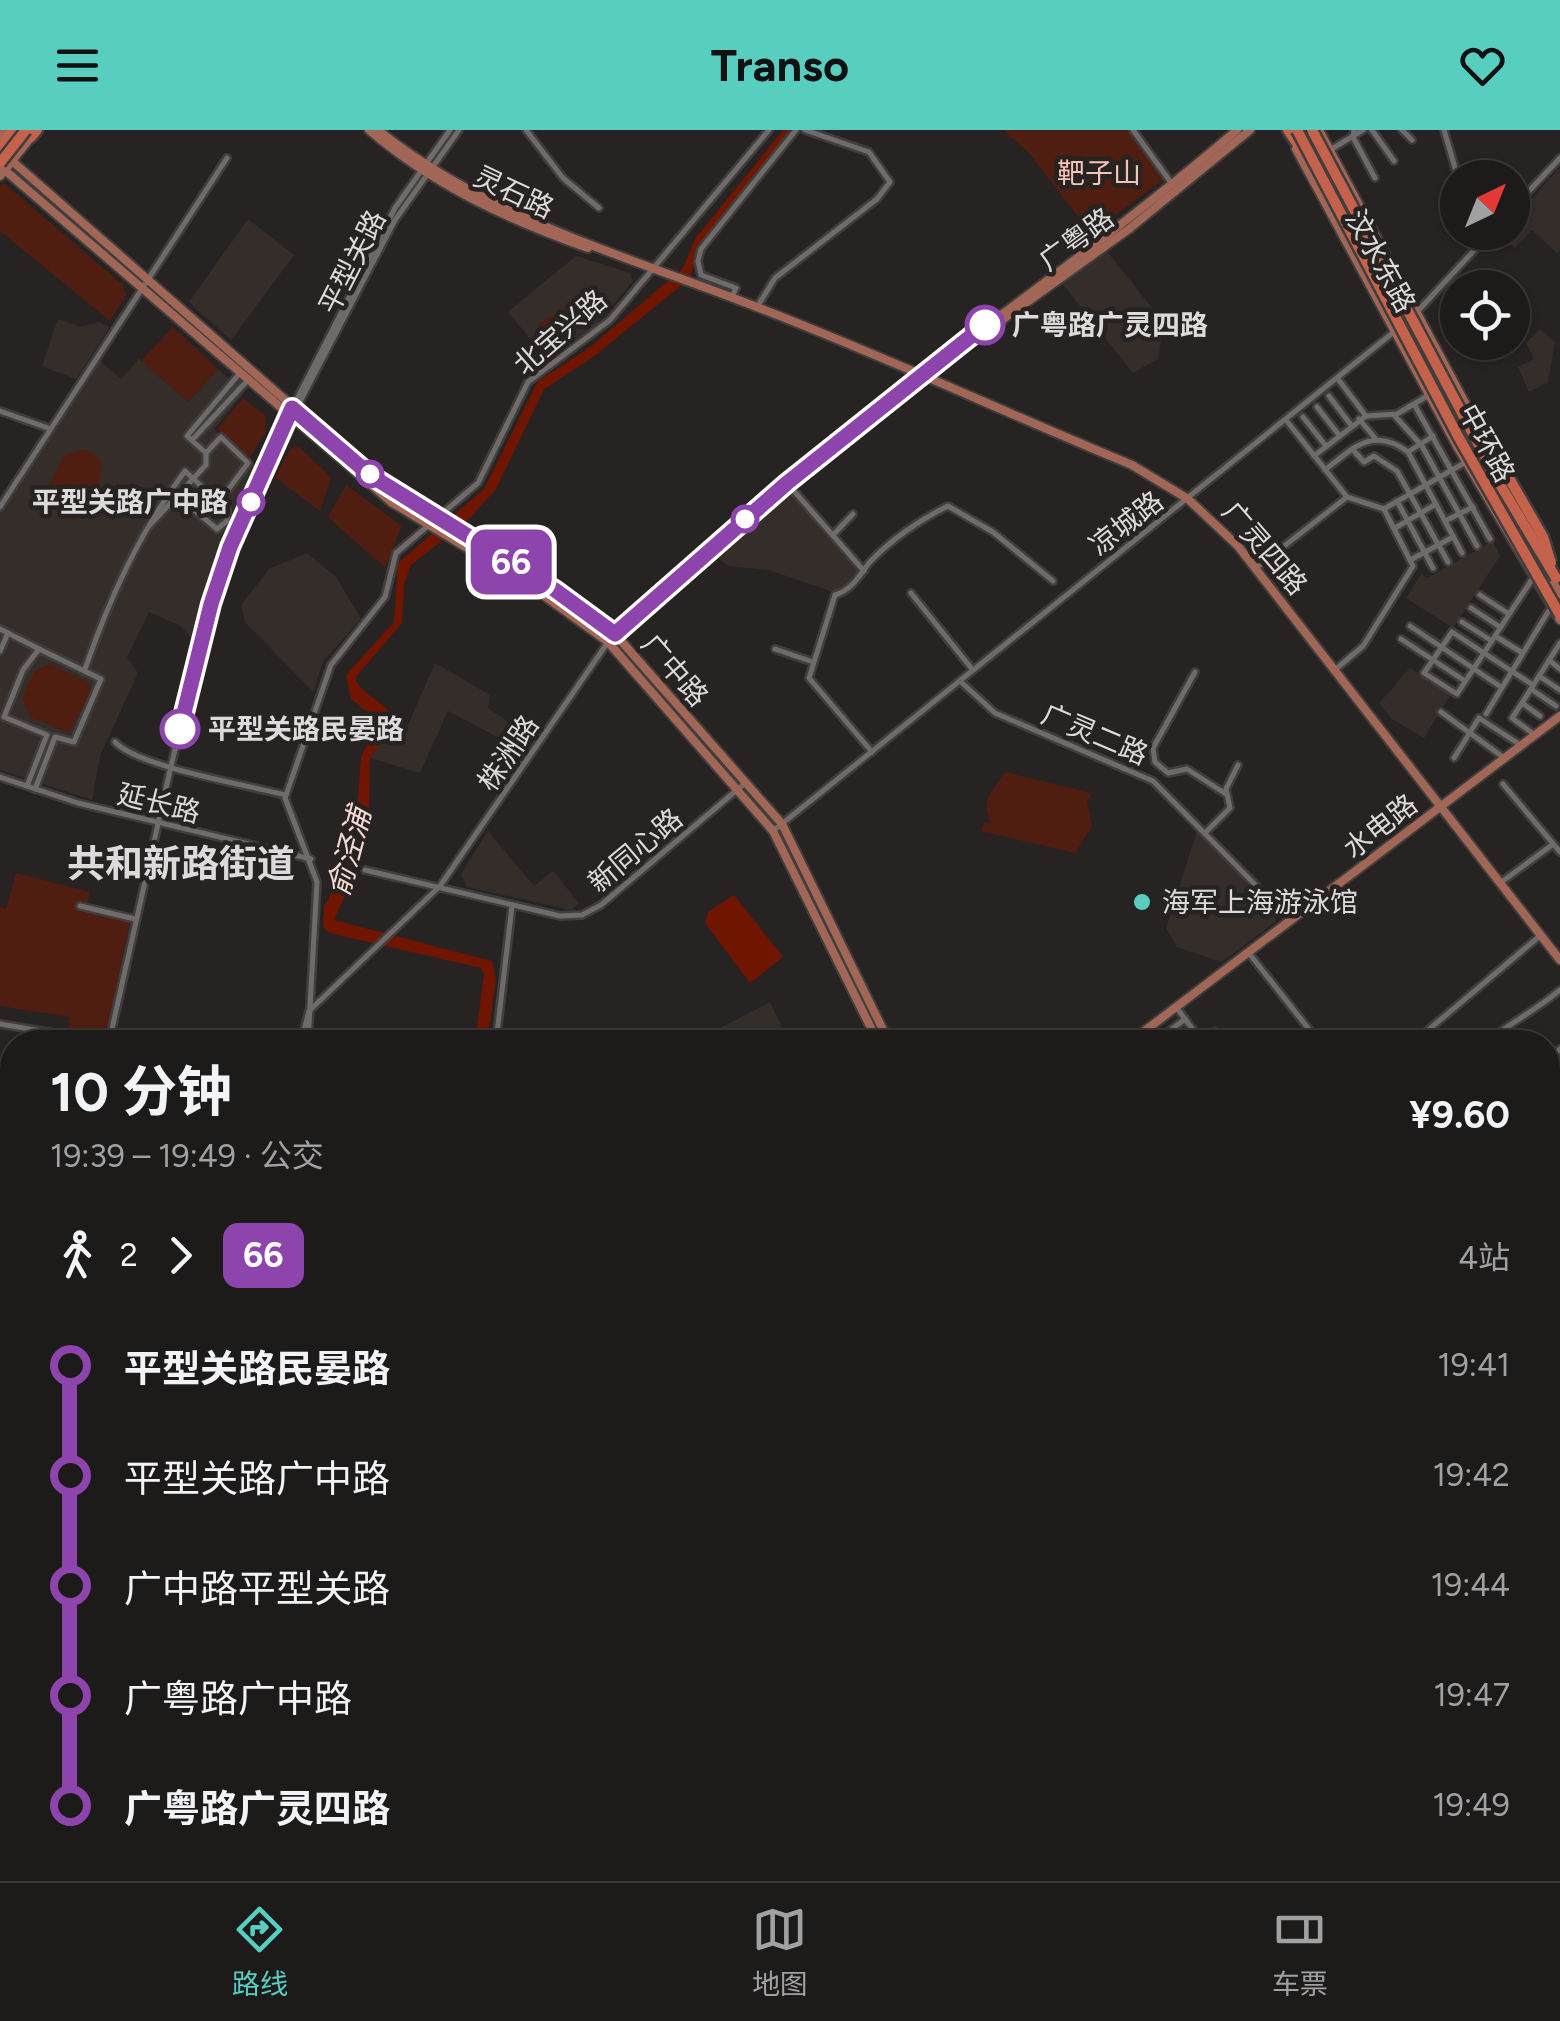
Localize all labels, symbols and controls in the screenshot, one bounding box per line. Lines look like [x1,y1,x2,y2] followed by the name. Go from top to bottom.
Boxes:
[50,38,105,93] icon: menu
[711,38,849,92] text: Transo
[1455,38,1510,93] icon: heart
[1057,156,1141,190] park label: 靶子山
[469,159,559,225] street label: 灵石路
[1440,160,1530,250] north arrow
[1440,160,1530,360] map controls
[1032,201,1120,277] street label: 广粤路
[311,204,393,320] street label: 平型关路
[1339,204,1423,318] street label: 汶水东路
[1440,270,1530,360] button: locate
[507,282,613,382] street label: 北宝兴路
[966,306,1004,344] marker: 广粤路广灵四路
[1012,308,1208,342] place label: 广粤路广灵四路
[1452,398,1522,488] street label: 中环路
[357,461,383,487] unlabelled marker
[1082,484,1170,562] street label: 凉城路
[32,485,228,519] place label: 平型关路广中路
[238,489,264,515] marker: 平型关路广中路
[1215,495,1315,601] street label: 广灵四路
[732,506,758,532] unlabelled marker
[466,530,556,594] line badge: 66
[491,541,531,583] text: 66
[635,627,715,713] street label: 广中路
[1037,696,1153,772] street label: 广灵二路
[470,709,546,797] street label: 株洲路
[161,710,199,748] marker: 平型关路民晏路
[208,712,404,746] place label: 平型关路民晏路
[114,776,204,830] street label: 延长路
[1336,787,1424,865] street label: 水电路
[319,800,380,900] water label: 俞泾浦
[581,801,689,899] street label: 新同心路
[67,841,295,887] district label: 共和新路街道
[1162,885,1358,919] place label: 海军上海游泳馆
[1131,891,1153,913] marker: 海军上海游泳馆
[50,1059,232,1125] text: 10 分钟
[1409,1092,1510,1138] text: ¥9.60
[50,1137,324,1175] text: 19:39 – 19:49 · 公交
[50,1228,105,1283] icon: walk
[153,1228,208,1283] icon: forward
[243,1234,284,1276] text: 66
[120,1236,138,1274] text: 2
[1458,1239,1510,1277] text: 4站
[124,1346,390,1392] text: 平型关路民晏路
[1437,1346,1510,1384] text: 19:41
[124,1456,390,1502] text: 平型关路广中路
[1433,1456,1510,1494] text: 19:42
[124,1566,390,1612] text: 广中路平型关路
[1431,1566,1510,1604] text: 19:44
[124,1676,352,1722] text: 广粤路广中路
[1434,1676,1510,1714] text: 19:47
[124,1786,390,1832] text: 广粤路广灵四路
[1433,1786,1510,1824] text: 19:49
[232,1902,288,2002] tab: 路线
[752,1902,808,2002] tab: 地图
[1272,1902,1328,2002] tab: 车票

